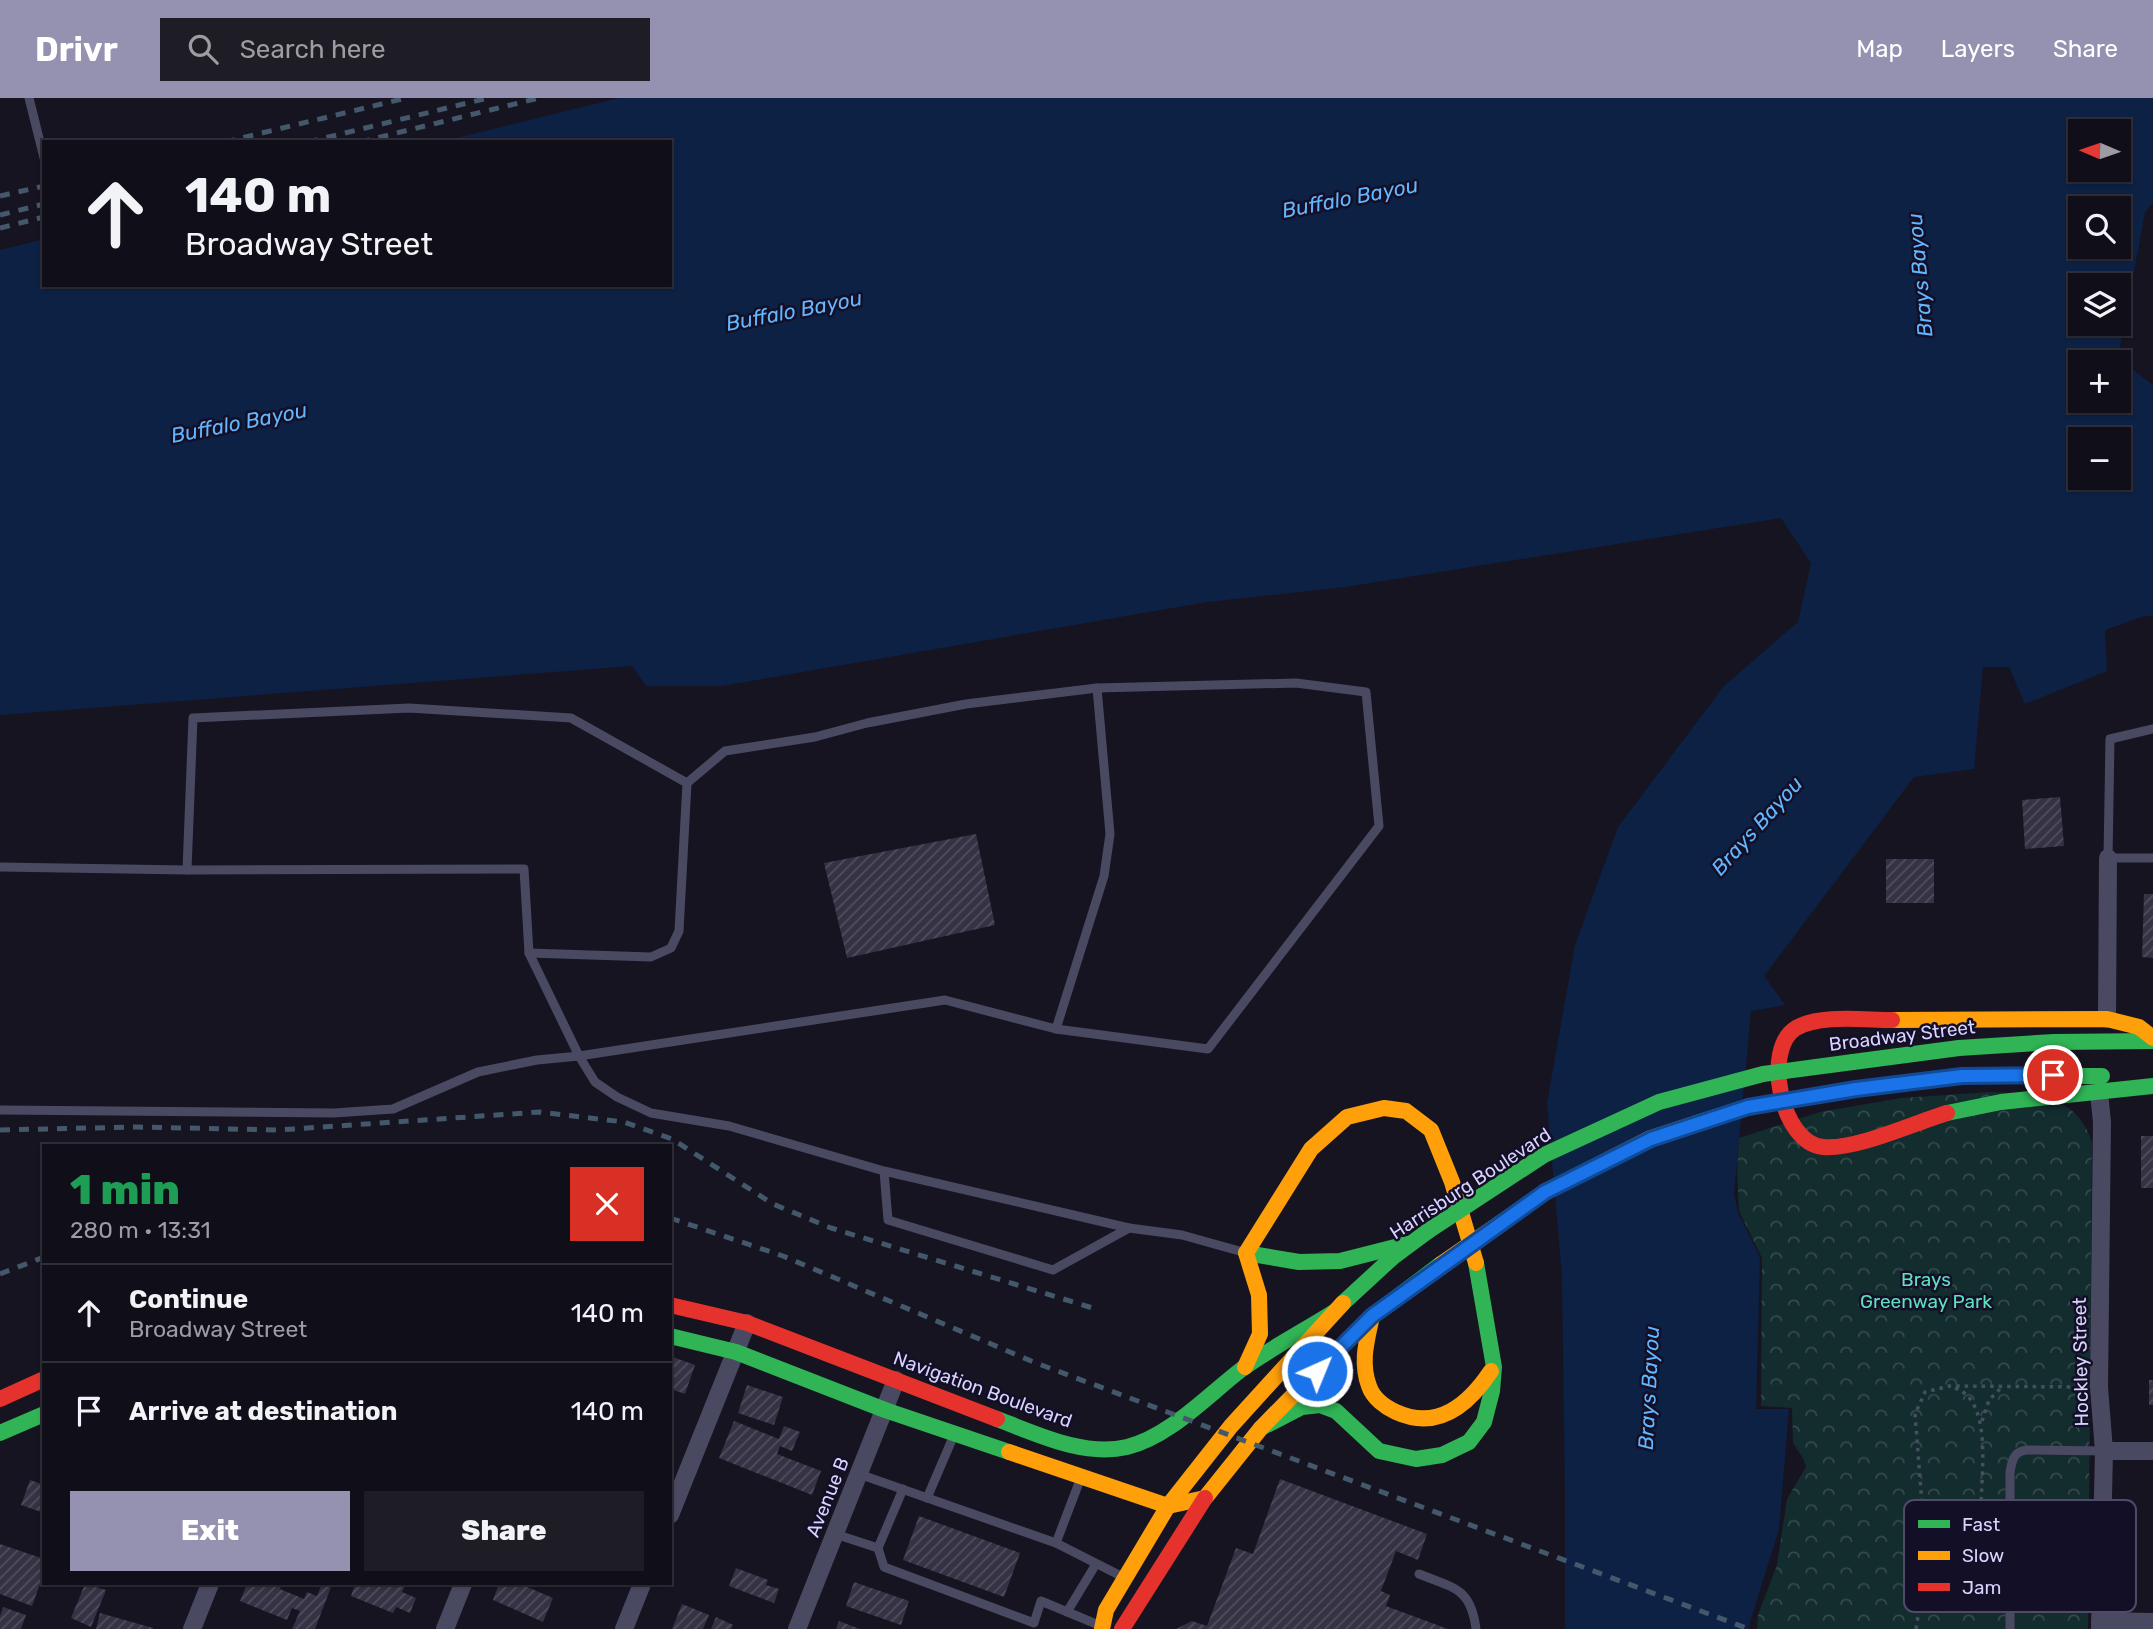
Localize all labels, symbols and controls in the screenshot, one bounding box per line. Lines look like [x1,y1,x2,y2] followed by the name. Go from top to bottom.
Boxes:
[160,18,650,81] search box
[35,30,118,69] text: Drivr
[184,30,222,68] icon: search
[240,34,386,65] text: Search here
[1856,35,1903,63] text: Map
[1941,35,2015,63] text: Layers
[2053,35,2118,63] text: Share
[2068,119,2132,182] north arrow
[2068,119,2131,490] map controls
[185,166,331,224] text: 140 m
[70,168,161,259] icon: ahead
[1280,172,1420,223] water label: Buffalo Bayou
[2068,196,2131,259] button: search
[1902,212,1937,338] water label: Brays Bayou
[185,225,433,263] text: Broadway Street
[2068,273,2131,336] button: layers
[724,285,864,336] water label: Buffalo Bayou
[2068,350,2131,413] button: +
[169,397,309,448] water label: Buffalo Bayou
[2068,427,2131,490] button: −
[1706,771,1808,880] water label: Brays Bayou
[1828,1015,1977,1056] street label: Broadway Street
[2023,1045,2083,1105] pin
[2034,1056,2072,1094] icon: arrive
[1385,1123,1555,1244] street label: Harrisburg Boulevard
[70,1165,180,1215] text: 1 min
[570,1167,644,1241] button: close
[70,1216,210,1244] text: 280 m · 13:31
[1860,1268,1992,1313] park label: Brays Greenway Park
[129,1284,248,1315] text: Continue
[70,1294,108,1332] icon: ahead
[2068,1297,2093,1427] street label: Hockley Street
[571,1298,644,1329] text: 140 m
[129,1315,307,1343] text: Broadway Street
[1633,1325,1664,1451] water label: Brays Bayou
[1280,1334,1354,1408] position arrow
[890,1346,1075,1432] street label: Navigation Boulevard
[70,1392,108,1430] icon: arrive
[129,1396,397,1427] text: Arrive at destination
[571,1396,644,1427] text: 140 m
[801,1454,854,1540] street label: Avenue B
[70,1491,350,1571] button: Exit
[364,1491,644,1571] button: Share
[1904,1500,2136,1612] legend
[1962,1513,2001,1536] text: Fast
[1962,1544,2004,1567] text: Slow
[1962,1576,2001,1599] text: Jam

